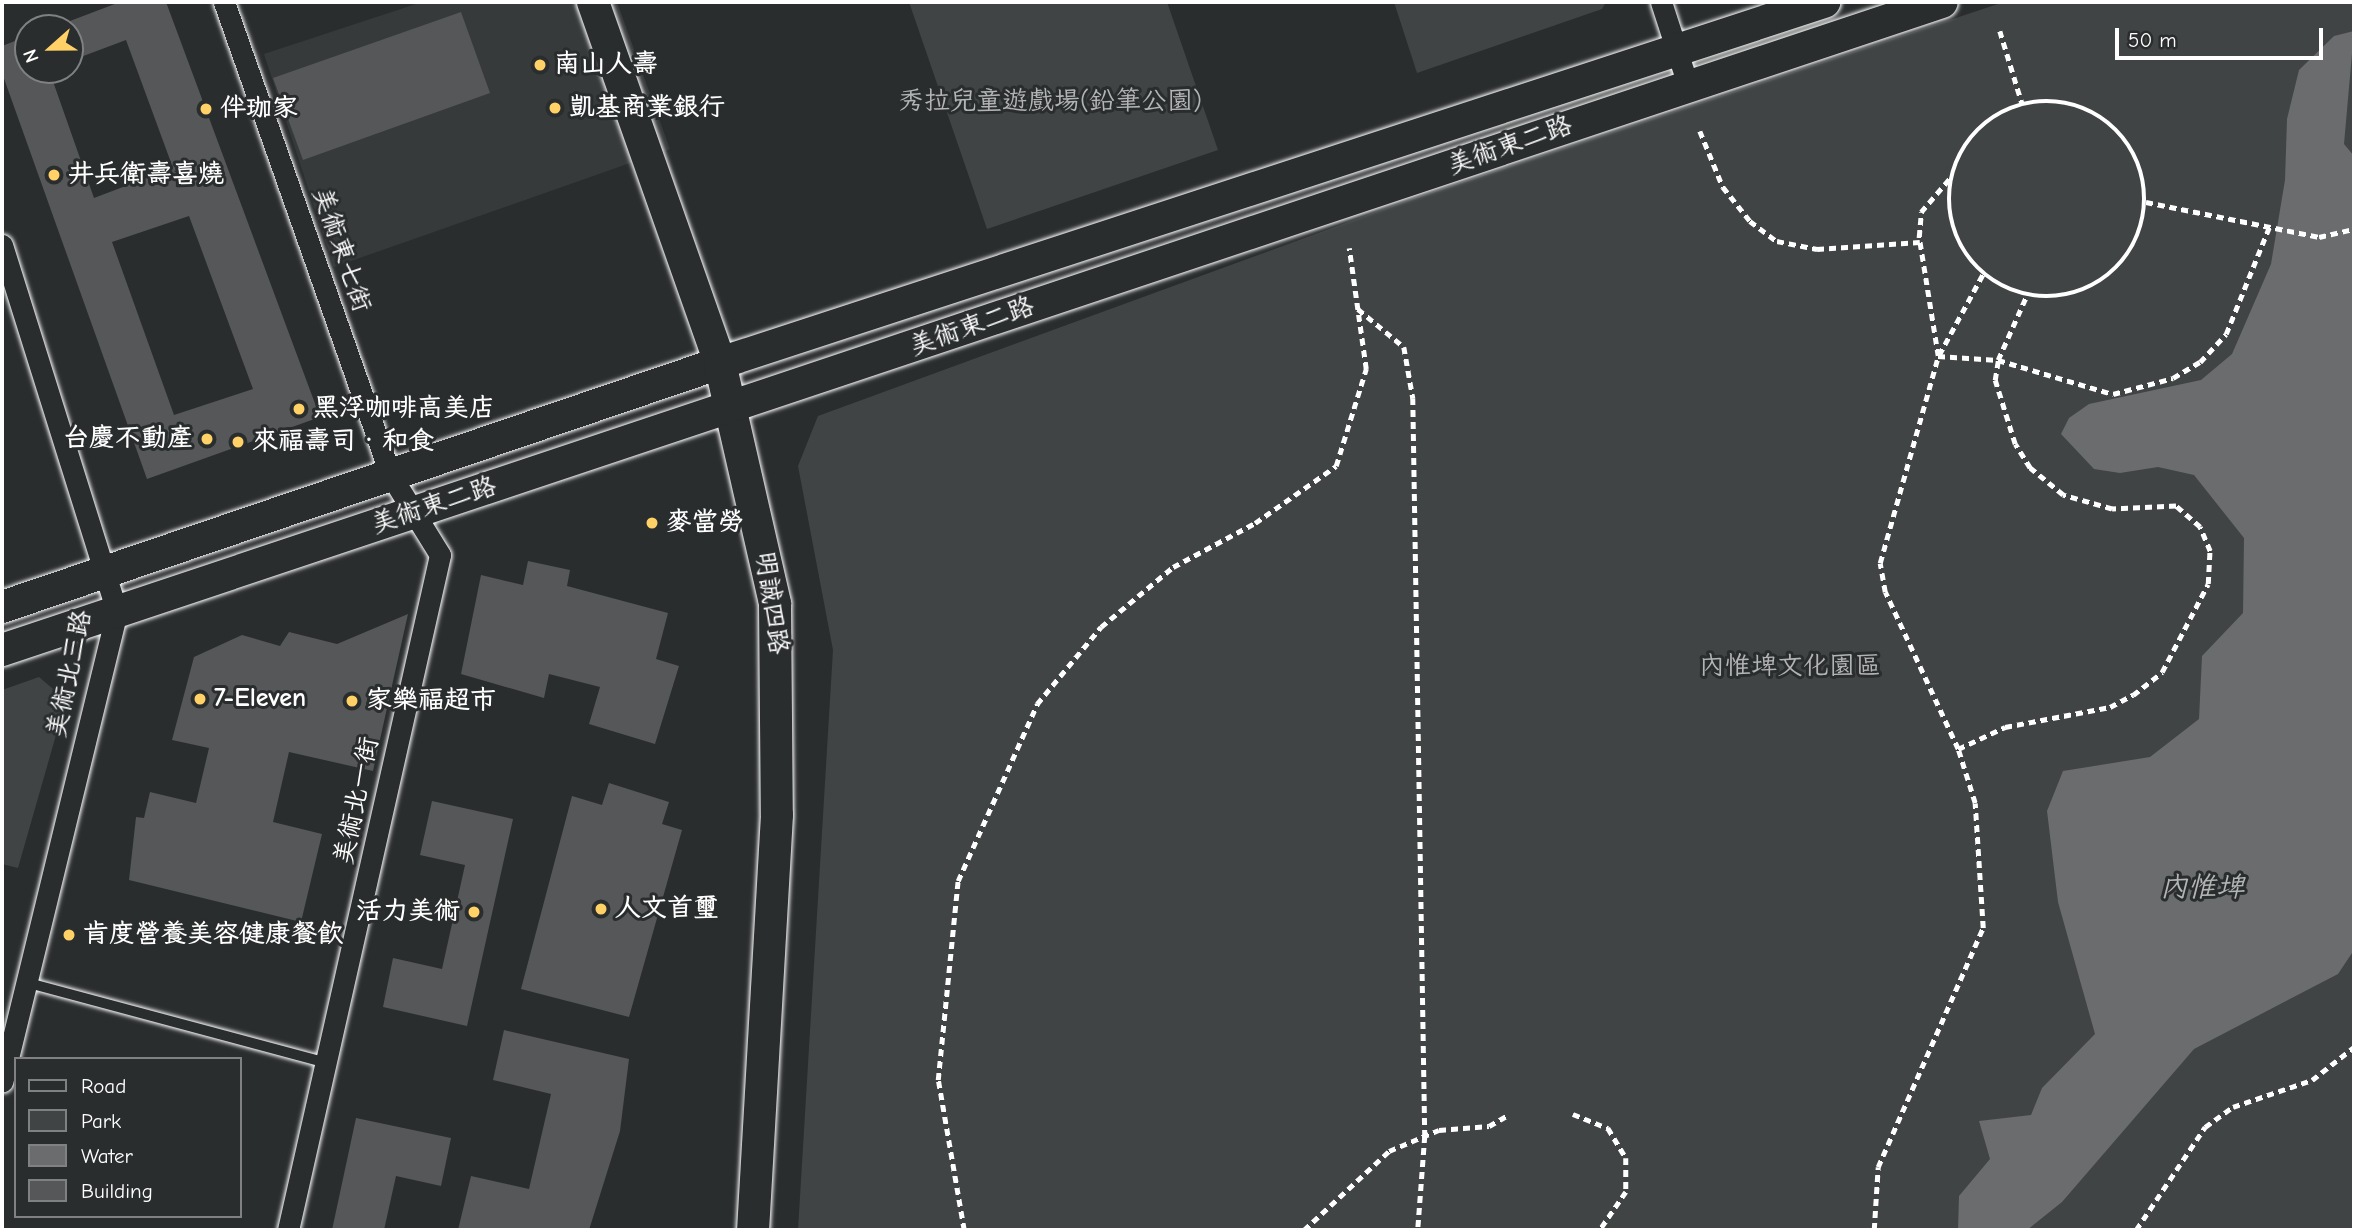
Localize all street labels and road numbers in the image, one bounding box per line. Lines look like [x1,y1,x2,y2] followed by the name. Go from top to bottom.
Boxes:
[1443,110,1577,182] street label: 美術東二路
[305,183,377,317] street label: 美術東七街
[905,291,1039,363] street label: 美術東二路
[367,471,501,541] street label: 美術東二路
[748,549,794,657] street label: 明誠四路
[41,607,99,741] street label: 美術北三路
[328,734,386,868] street label: 美術北一街

